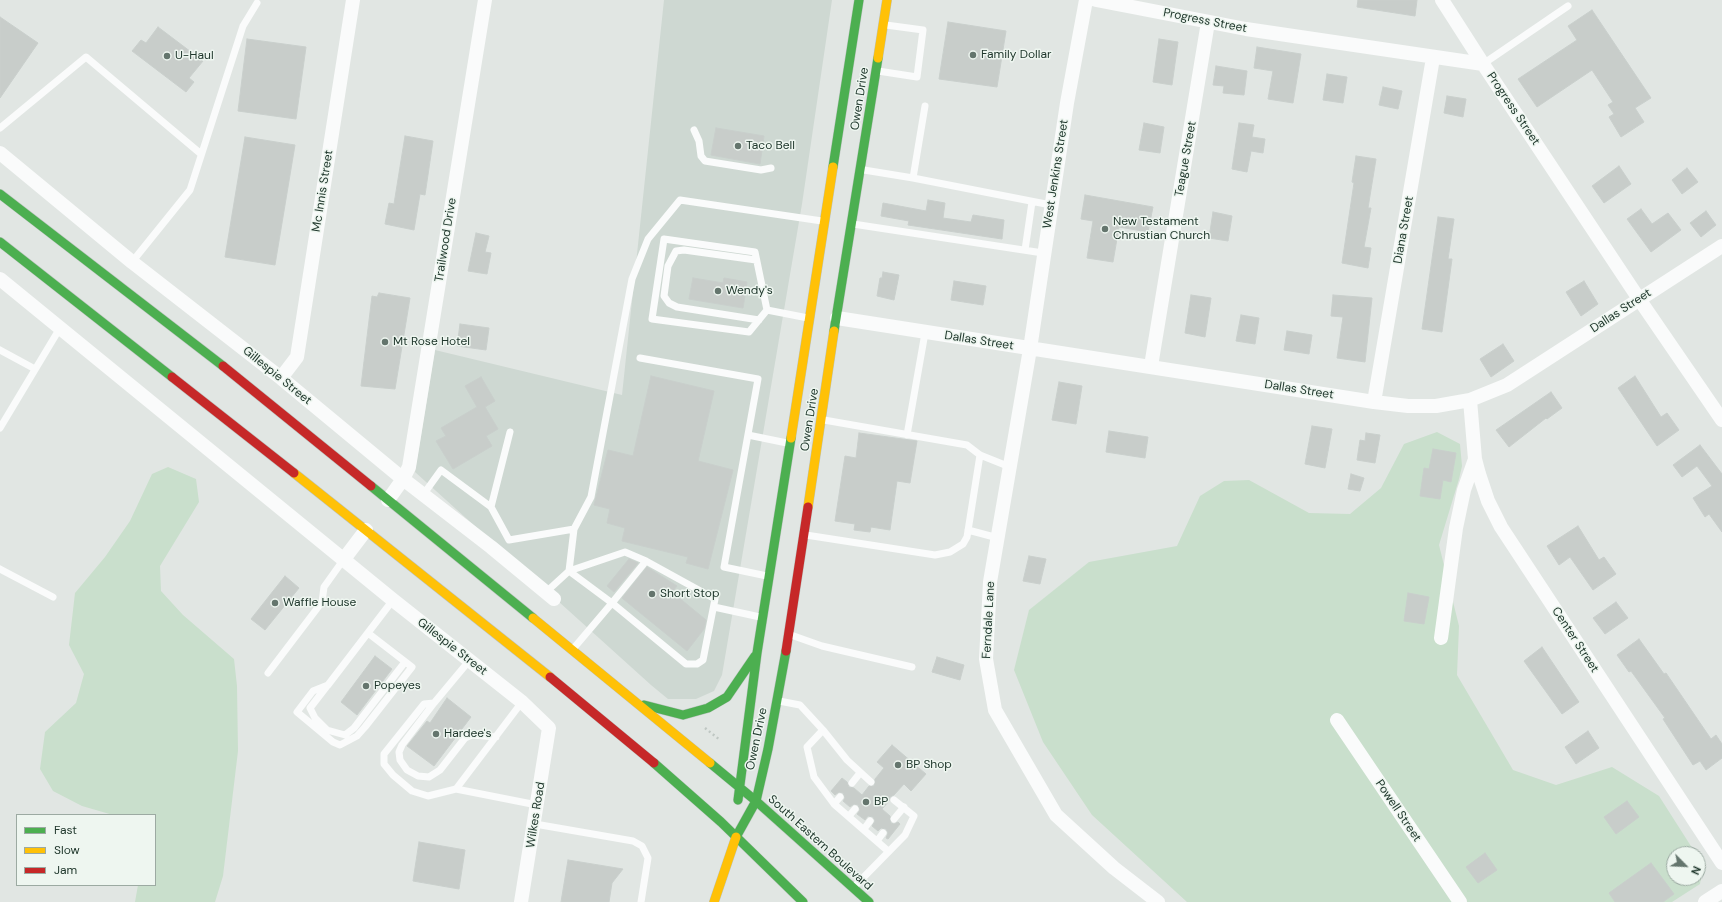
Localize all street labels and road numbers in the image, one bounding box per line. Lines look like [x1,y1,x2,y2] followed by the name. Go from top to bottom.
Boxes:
[1162,6,1248,36] street label: Progress Street
[848,67,872,131] street label: Owen Drive
[1483,70,1543,148] street label: Progress Street
[1040,118,1072,230] street label: West Jenkins Street
[1172,120,1200,198] street label: Teague Street
[309,149,337,233] street label: Mc Innis Street
[1391,195,1417,265] street label: Diana Street
[432,197,460,283] street label: Trailwood Drive
[1588,286,1654,336] street label: Dallas Street
[943,328,1015,354] street label: Dallas Street
[240,344,314,408] street label: Gillespie Street
[1263,377,1335,403] street label: Dallas Street
[798,388,822,452] street label: Owen Drive
[980,581,998,659] street label: Ferndale Lane
[1548,605,1602,675] street label: Center Street
[414,615,490,679] street label: Gillespie Street
[743,706,771,772] street label: Owen Drive
[1372,777,1424,845] street label: Powell Street
[524,781,548,849] street label: Wilkes Road
[765,792,875,894] street label: South Eastern Boulevard

